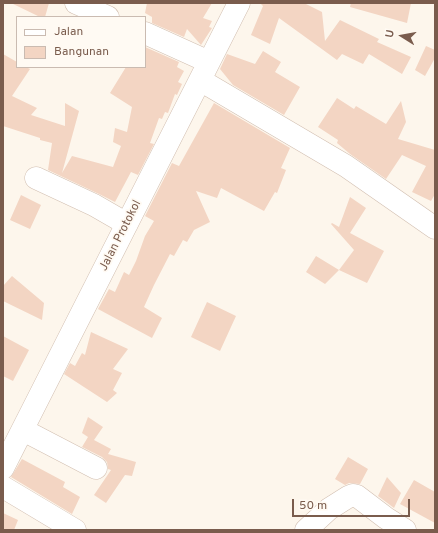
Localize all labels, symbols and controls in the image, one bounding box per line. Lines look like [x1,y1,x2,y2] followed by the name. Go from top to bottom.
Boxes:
[16,16,146,68] legend
[382,16,422,56] north arrow
[54,24,83,40] text: Jalan
[383,29,398,39] text: U
[54,44,109,60] text: Bangunan
[97,198,145,274] street label: Jalan Protokol
[294,491,412,517] scale bar
[299,498,327,514] text: 50 m

